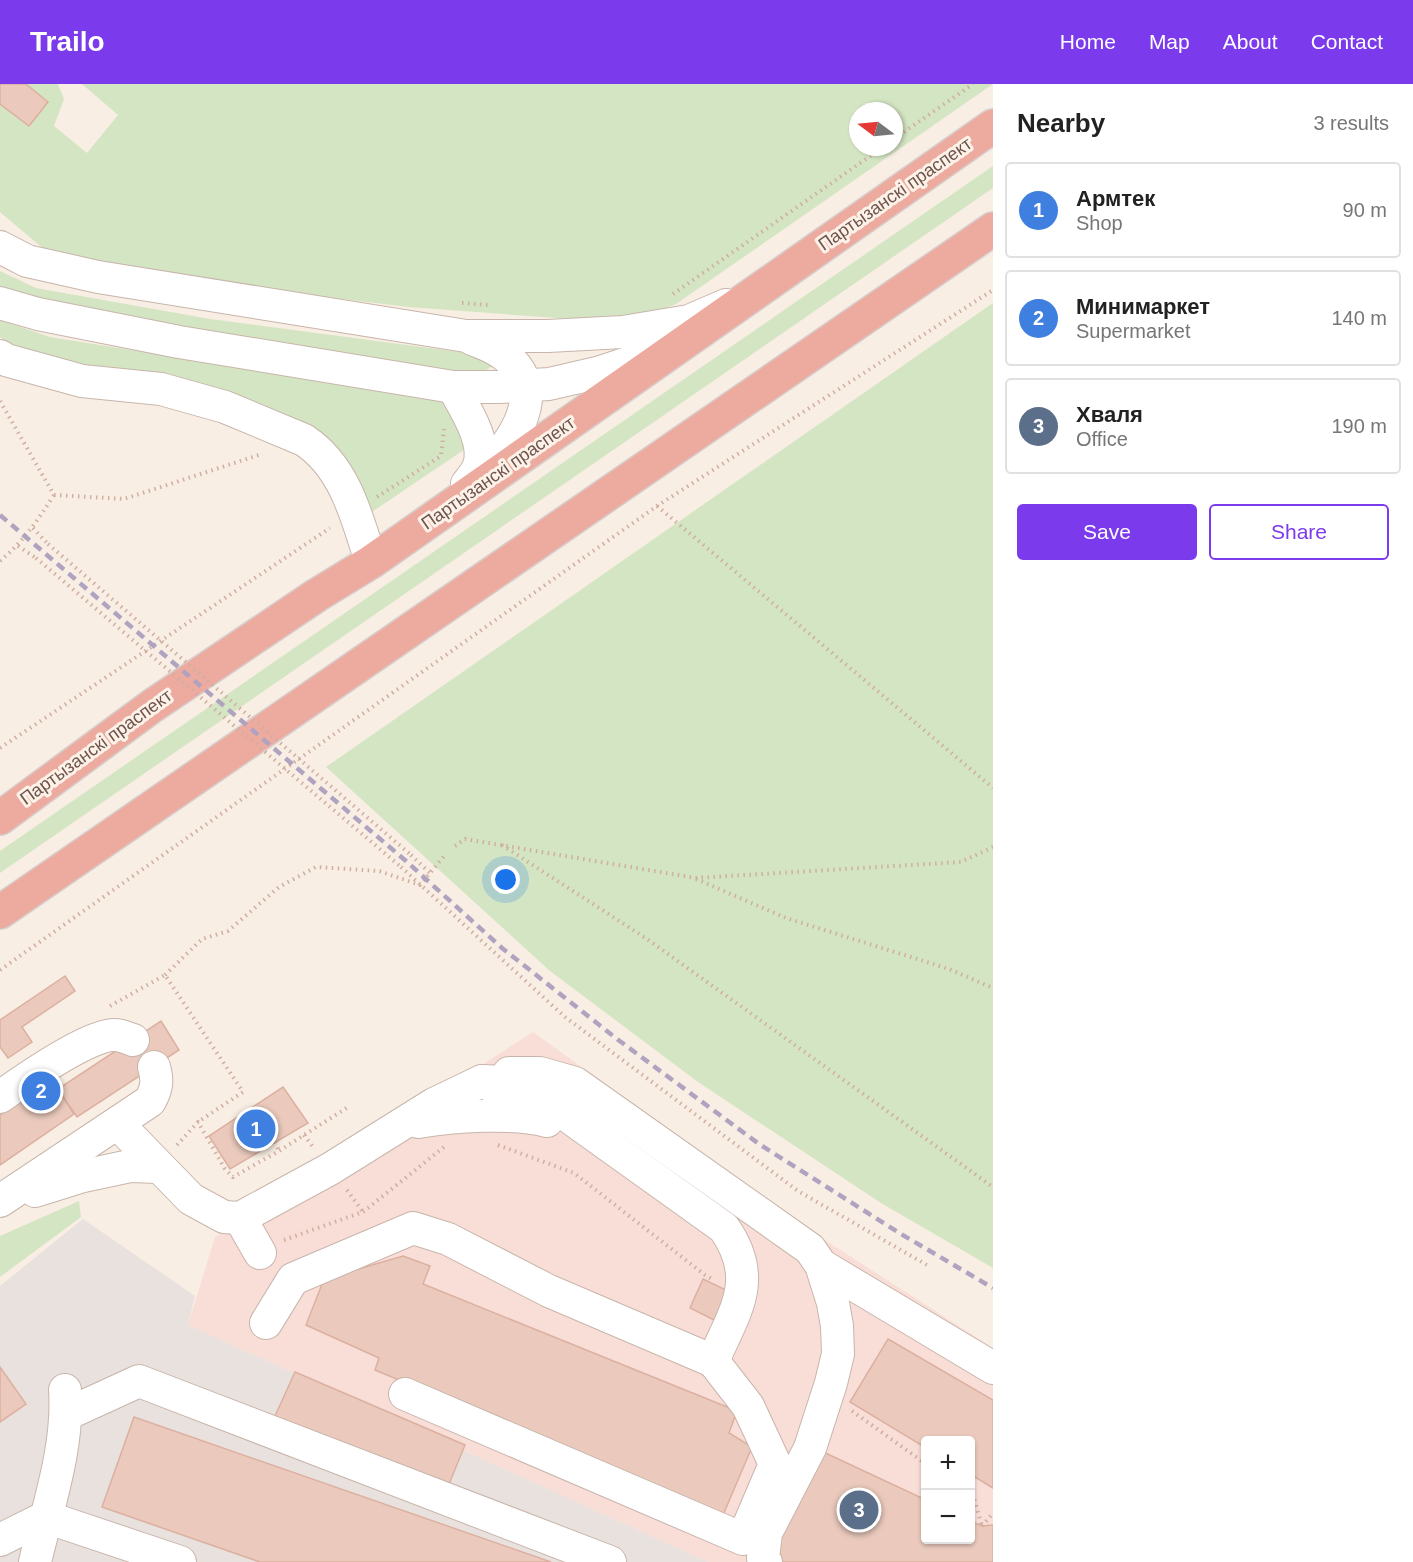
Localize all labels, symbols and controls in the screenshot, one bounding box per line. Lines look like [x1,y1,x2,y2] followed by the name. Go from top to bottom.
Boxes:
[30,26,105,57] text: Trailo
[1060,30,1116,53] text: Home
[1149,30,1190,53] text: Map
[1223,30,1278,53] text: About
[1311,30,1383,53] text: Contact
[849,102,903,156] north arrow
[1017,108,1105,138] text: Nearby
[1313,112,1389,134] text: 3 results
[814,133,976,255] street label: Партызанскі праспект
[1076,186,1155,211] text: Армтек
[1033,199,1044,221] text: 1
[1343,199,1387,221] text: 90 m
[1076,212,1123,234] text: Shop
[1076,294,1210,319] text: Минимаркет
[1033,307,1044,329] text: 2
[1331,307,1387,329] text: 140 m
[1076,320,1191,342] text: Supermarket
[1076,402,1143,427] text: Хваля
[417,412,579,534] street label: Партызанскі праспект
[1033,415,1044,437] text: 3
[1331,415,1387,437] text: 190 m
[1076,428,1128,450] text: Office
[1017,504,1197,560] button: Save
[1209,504,1389,560] button: Share
[16,685,176,809] street label: Партызанскі праспект
[491,865,520,894] your location
[22,1068,60,1114] pin: 2
[236,1106,276,1152] pin: 1
[921,1436,975,1544] map controls
[921,1436,975,1490] button: +
[840,1488,878,1532] pin: 3
[921,1490,975,1544] button: −

